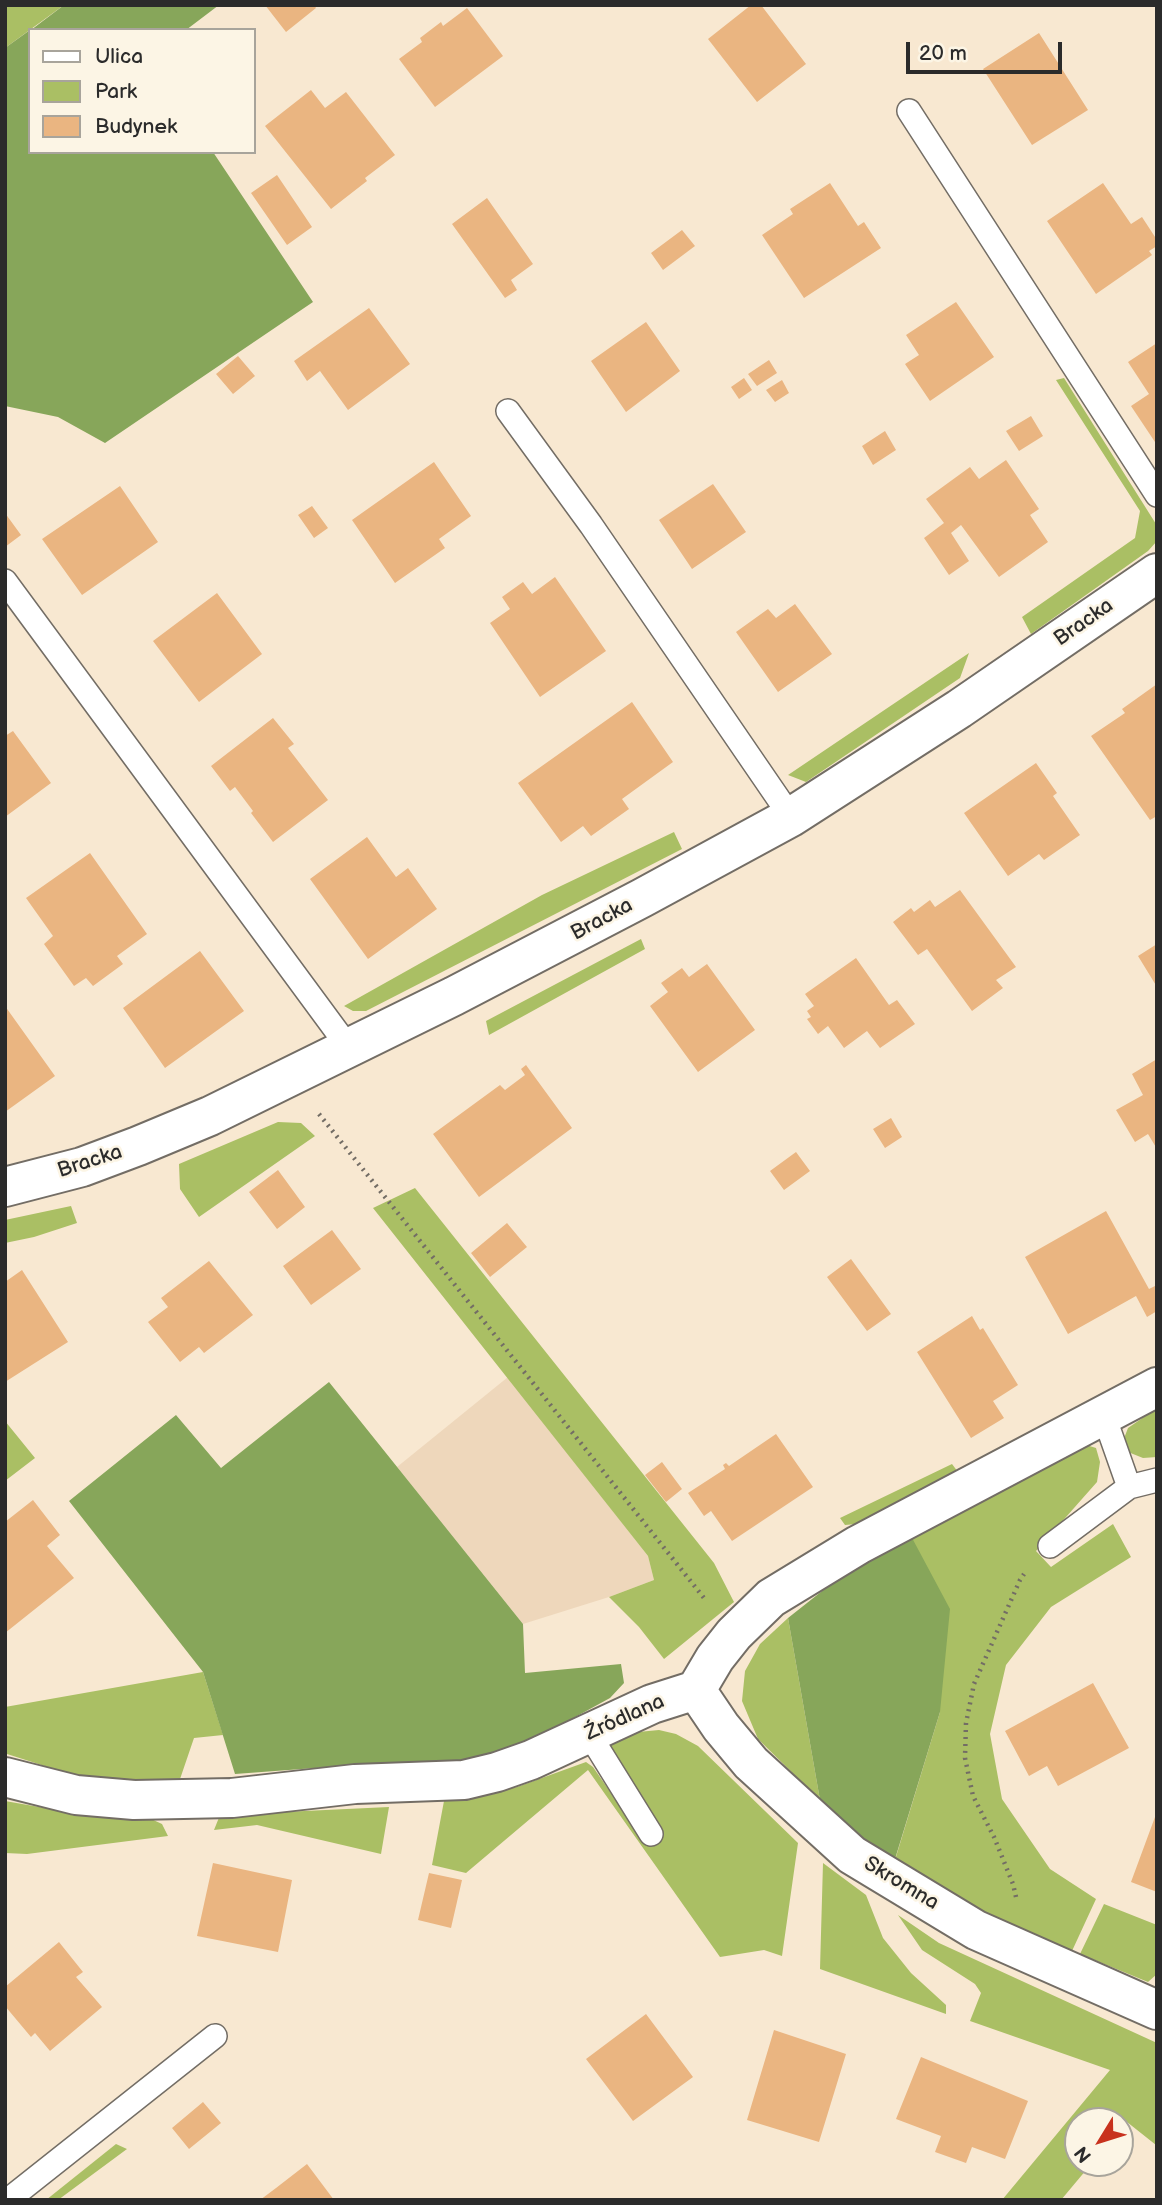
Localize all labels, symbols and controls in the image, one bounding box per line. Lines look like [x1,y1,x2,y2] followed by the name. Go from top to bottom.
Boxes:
[28,28,256,154] legend
[910,28,1066,72] scale bar
[919,41,967,66] text: 20 m
[95,44,143,69] text: Ulica
[95,79,137,104] text: Park
[95,114,177,139] text: Budynek
[1050,594,1118,652] street label: Bracka
[567,893,637,947] street label: Bracka
[55,1140,125,1184] street label: Bracka
[581,1689,669,1747] street label: Źródlana
[859,1852,943,1916] street label: Skromna
[1064,2107,1134,2177] north arrow
[1070,2141,1097,2167] text: N

